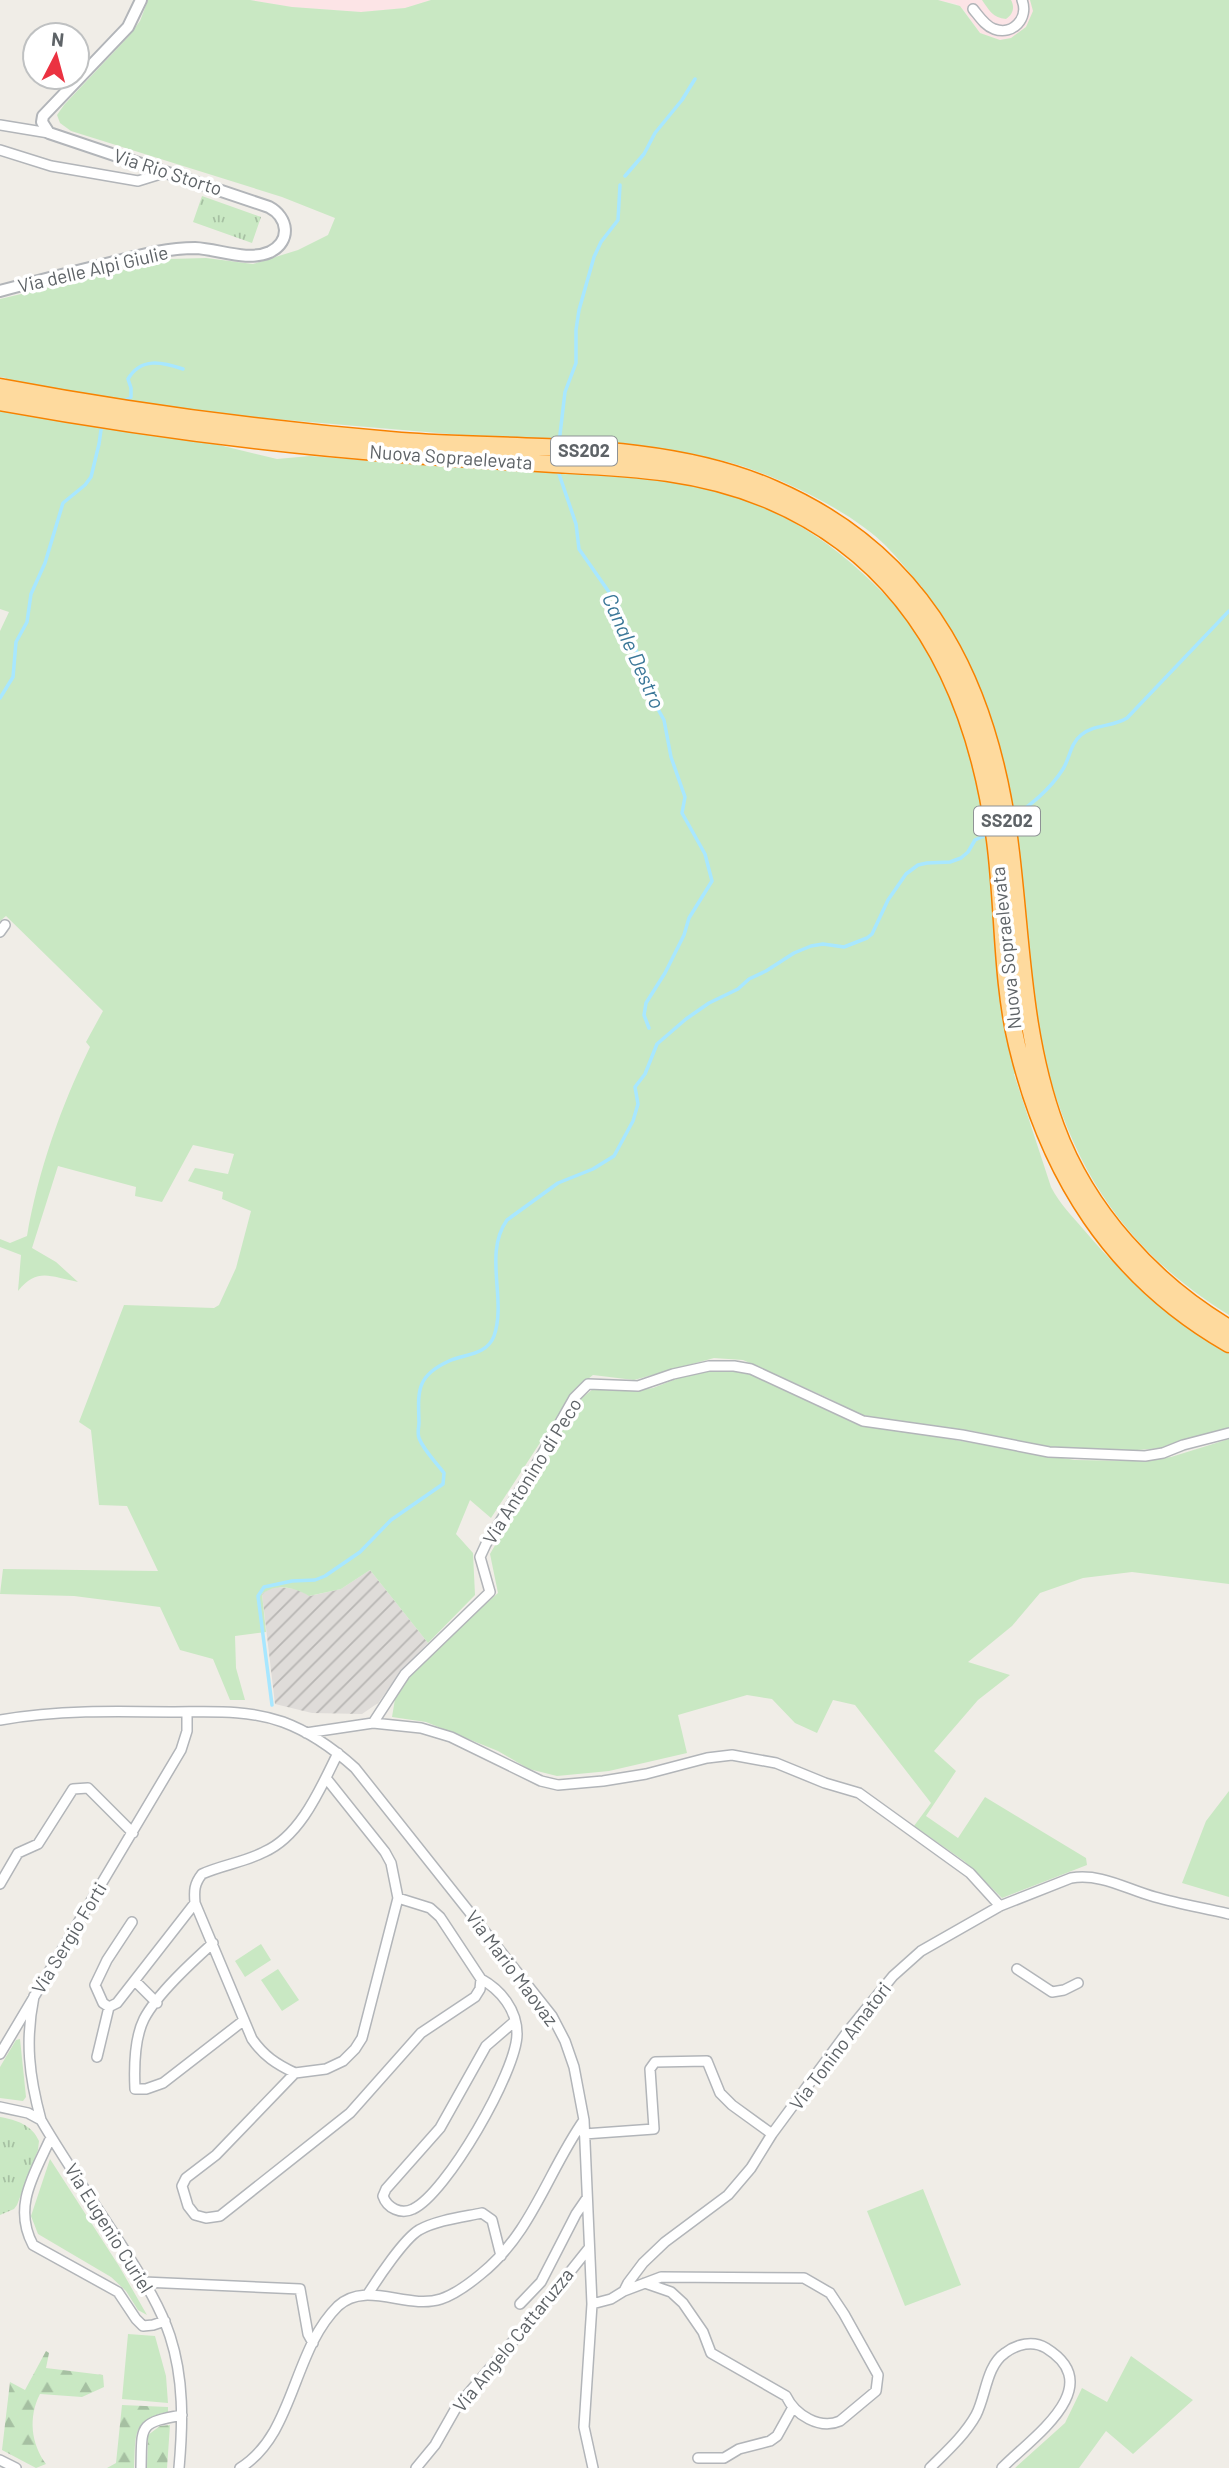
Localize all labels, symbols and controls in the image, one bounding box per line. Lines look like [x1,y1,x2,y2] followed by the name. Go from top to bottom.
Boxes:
[21,21,91,91] north arrow
[50,26,65,51] text: N
[111,143,225,200] street label: Via Rio Storto
[15,240,170,297] street label: Via delle Alpi Giulie
[551,436,617,466] road number: SS202
[369,439,533,474] street label: Nuova Sopraelevata
[598,589,671,712] water label: Canale Destro
[974,806,1040,836] road number: SS202
[986,866,1025,1030] street label: Nuova Sopraelevata
[477,1393,586,1548] street label: Via Antonino di Peco
[26,1878,111,1998] street label: Via Sergio Forti
[461,1905,563,2030] street label: Via Mario Maovaz
[784,1977,895,2114] street label: Via Tonino Amatori
[60,2159,159,2297] street label: Via Eugenio Curiel
[448,2263,578,2416] street label: Via Angelo Cattaruzza

